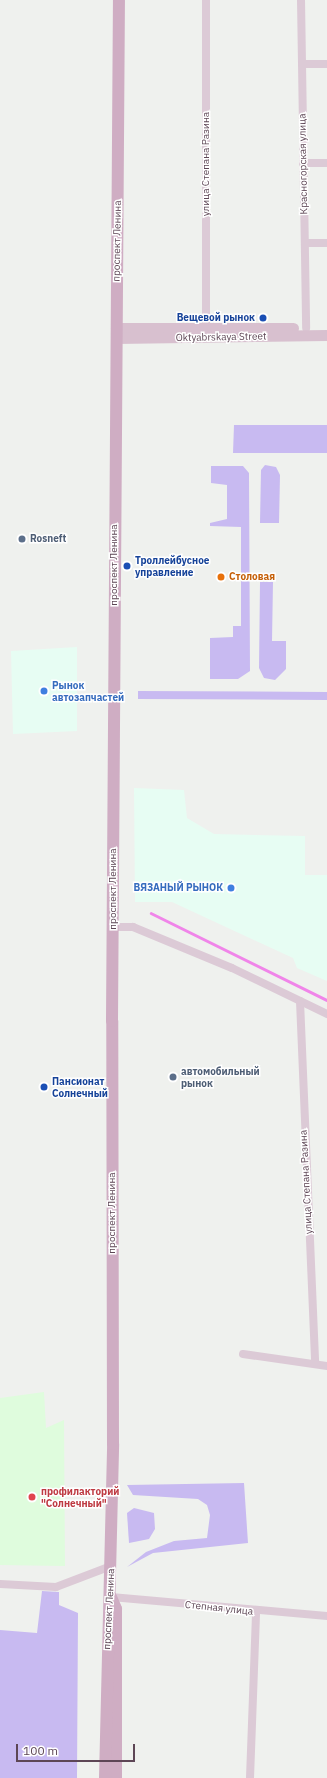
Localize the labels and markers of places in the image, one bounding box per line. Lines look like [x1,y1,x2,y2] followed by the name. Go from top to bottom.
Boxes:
[177,312,255,324] place label: Вещевой рынок
[258,313,268,323] marker: Вещевой рынок
[30,533,66,545] place label: Rosneft
[17,534,27,544] marker: Rosneft
[135,554,209,578] place label: Троллейбусное управление
[122,561,132,571] marker: Троллейбусное управление
[229,571,275,583] place label: Столовая
[216,572,226,582] marker: Столовая
[52,679,124,702] place label: Рынок автозапчастей
[39,686,49,696] marker: Рынок автозапчастей
[134,882,223,894] place label: ВЯЗАНЫЙ РЫНОК
[226,883,236,893] marker: ВЯЗАНЫЙ РЫНОК
[181,1065,260,1088] place label: автомобильный рынок
[168,1072,178,1082] marker: автомобильный рынок
[52,1075,108,1098] place label: Пансионат Солнечный
[39,1082,49,1092] marker: Пансионат Солнечный
[41,1485,119,1508] place label: профилакторий "Солнечный"
[26,1491,38,1503] marker: профилакторий "Солнечный"

